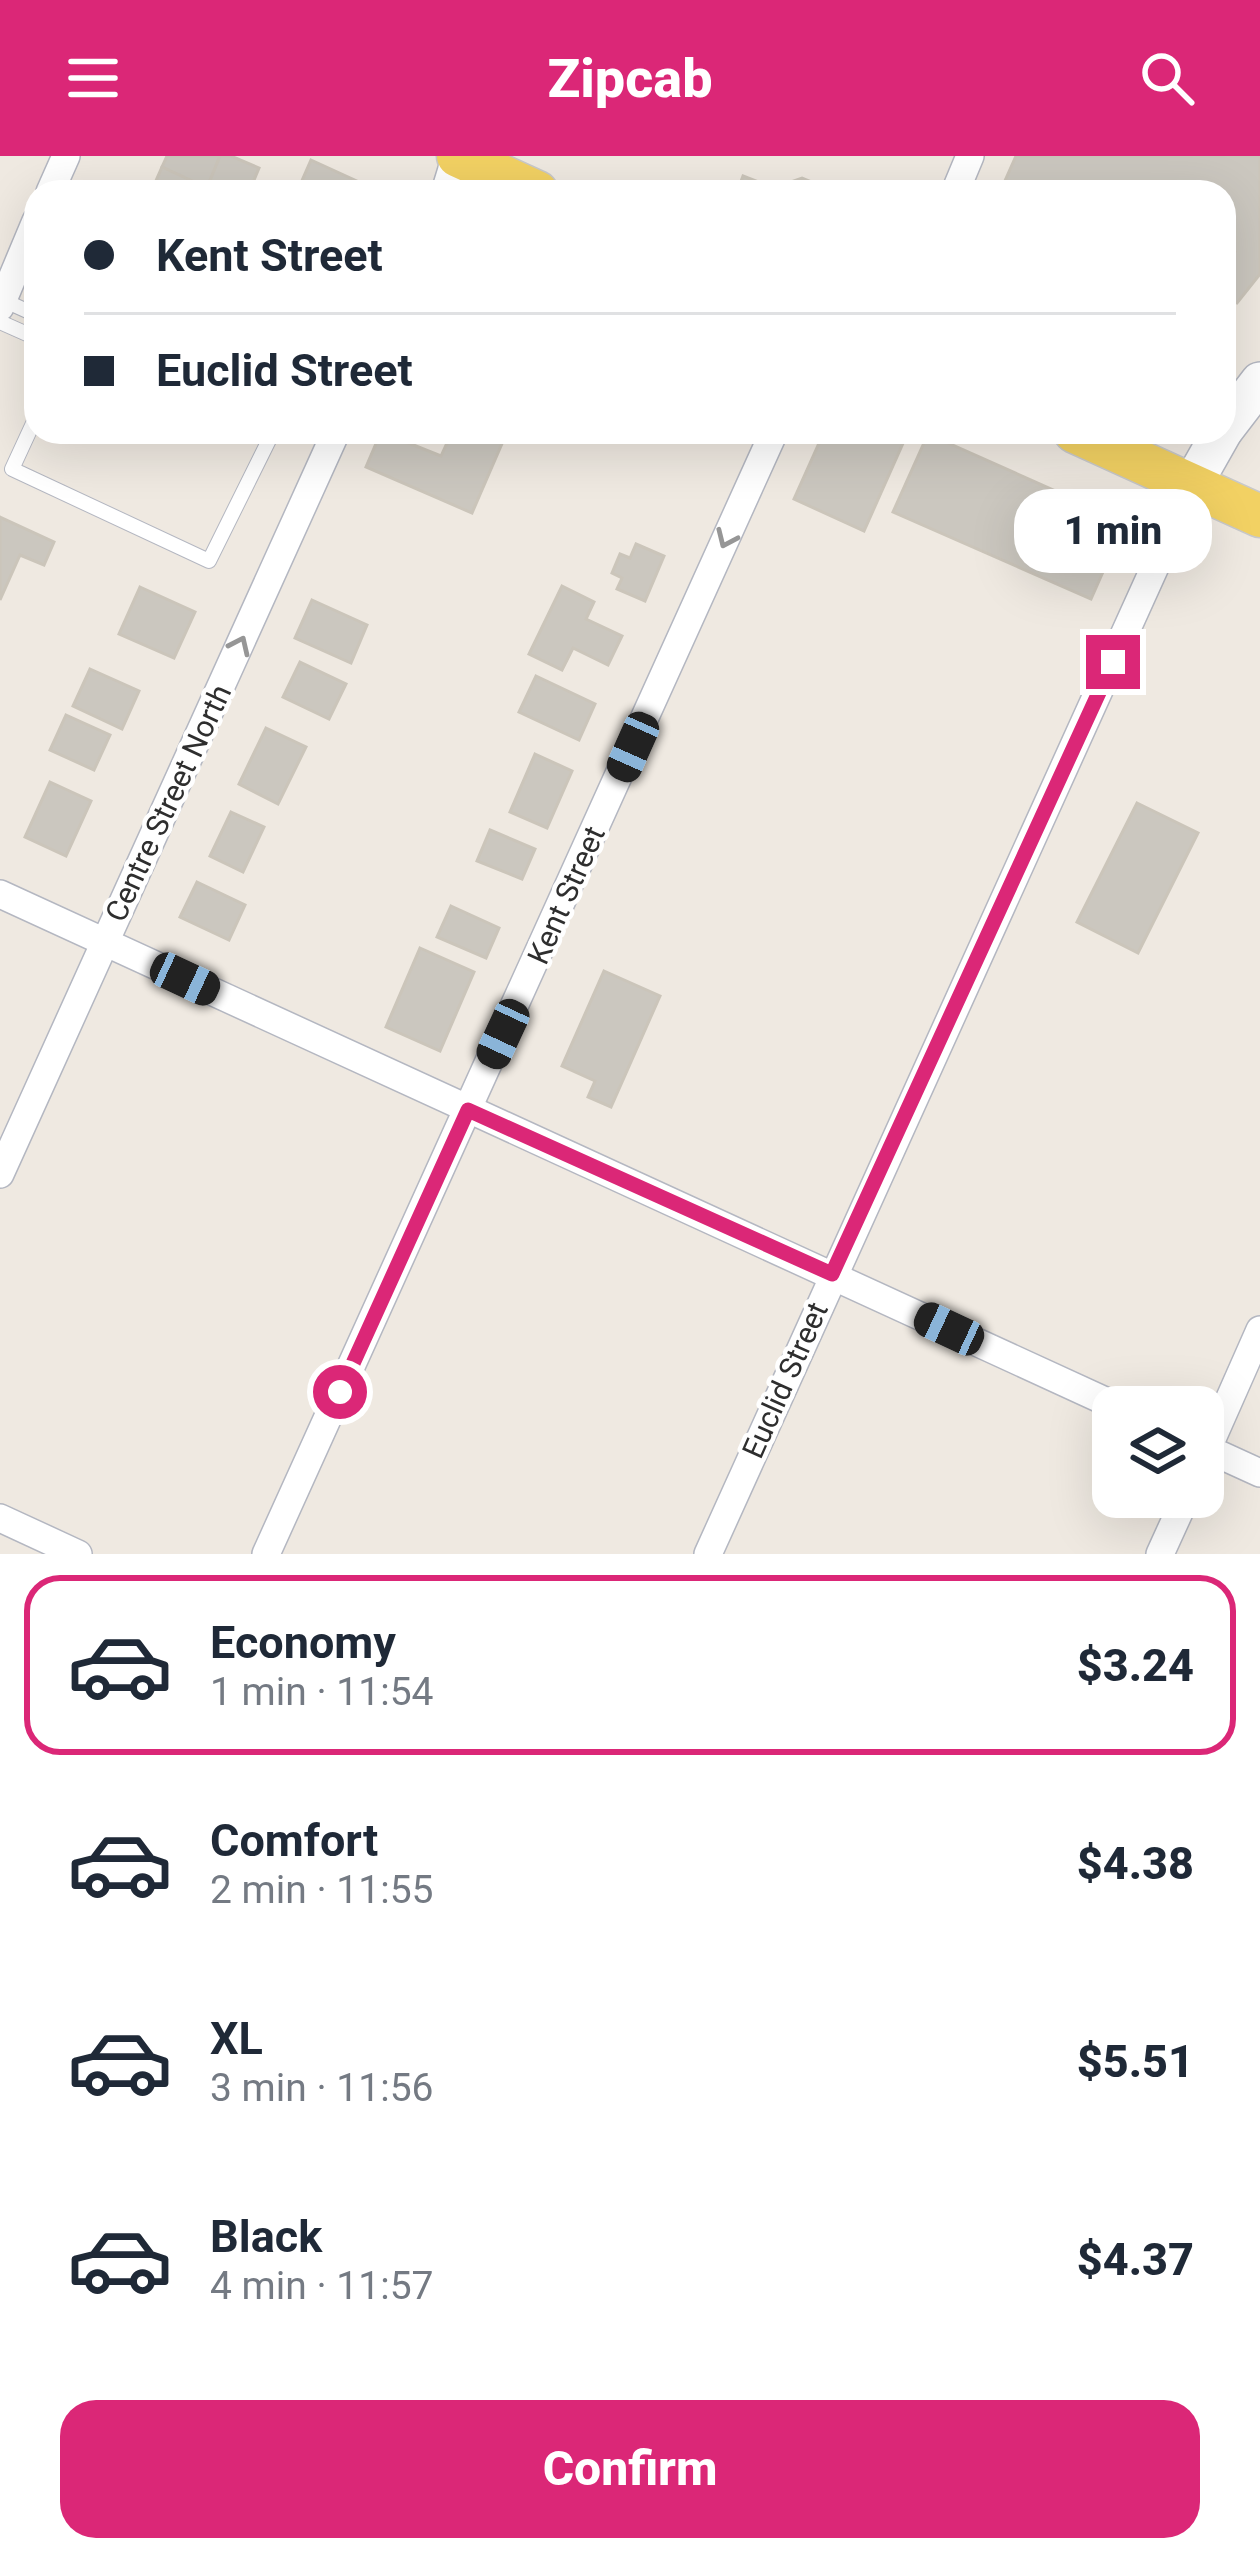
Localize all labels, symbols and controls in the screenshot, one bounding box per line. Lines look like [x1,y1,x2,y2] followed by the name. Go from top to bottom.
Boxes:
[60,45,126,111] icon: menu
[1134,45,1200,111] icon: search
[547,47,713,110] text: Zipcab
[156,229,383,282] text: Kent Street
[156,344,413,397] text: Euclid Street
[1014,488,1212,572] callout: 1 min
[1064,508,1162,554] text: 1 min
[717,527,741,548] one-way arrow
[1086,635,1140,689] route end
[226,636,250,657] one-way arrow
[98,679,238,927] street label: Centre Street North
[602,707,664,787] car
[520,821,612,969] street label: Kent Street
[145,947,225,1011] car
[471,994,535,1074] car
[735,1297,835,1463] street label: Euclid Street
[909,1297,989,1361] car
[313,1365,367,1419] route start
[1092,1386,1224,1518] map controls
[1092,1386,1224,1518] button: layers
[66,1611,174,1719] icon: car
[210,1616,396,1669] text: Economy
[1077,1639,1194,1692] text: $3.24
[210,1669,433,1715] text: 1 min · 11:54
[66,1809,174,1917] icon: car
[210,1814,378,1867] text: Comfort
[1077,1837,1194,1890] text: $4.38
[210,1867,433,1913] text: 2 min · 11:55
[66,2007,174,2115] icon: car
[210,2012,263,2065] text: XL
[1077,2035,1194,2088] text: $5.51
[210,2065,433,2111] text: 3 min · 11:56
[66,2205,174,2313] icon: car
[210,2210,322,2263] text: Black
[1077,2233,1194,2286] text: $4.37
[210,2263,433,2309] text: 4 min · 11:57
[60,2400,1200,2538] button: Confirm

